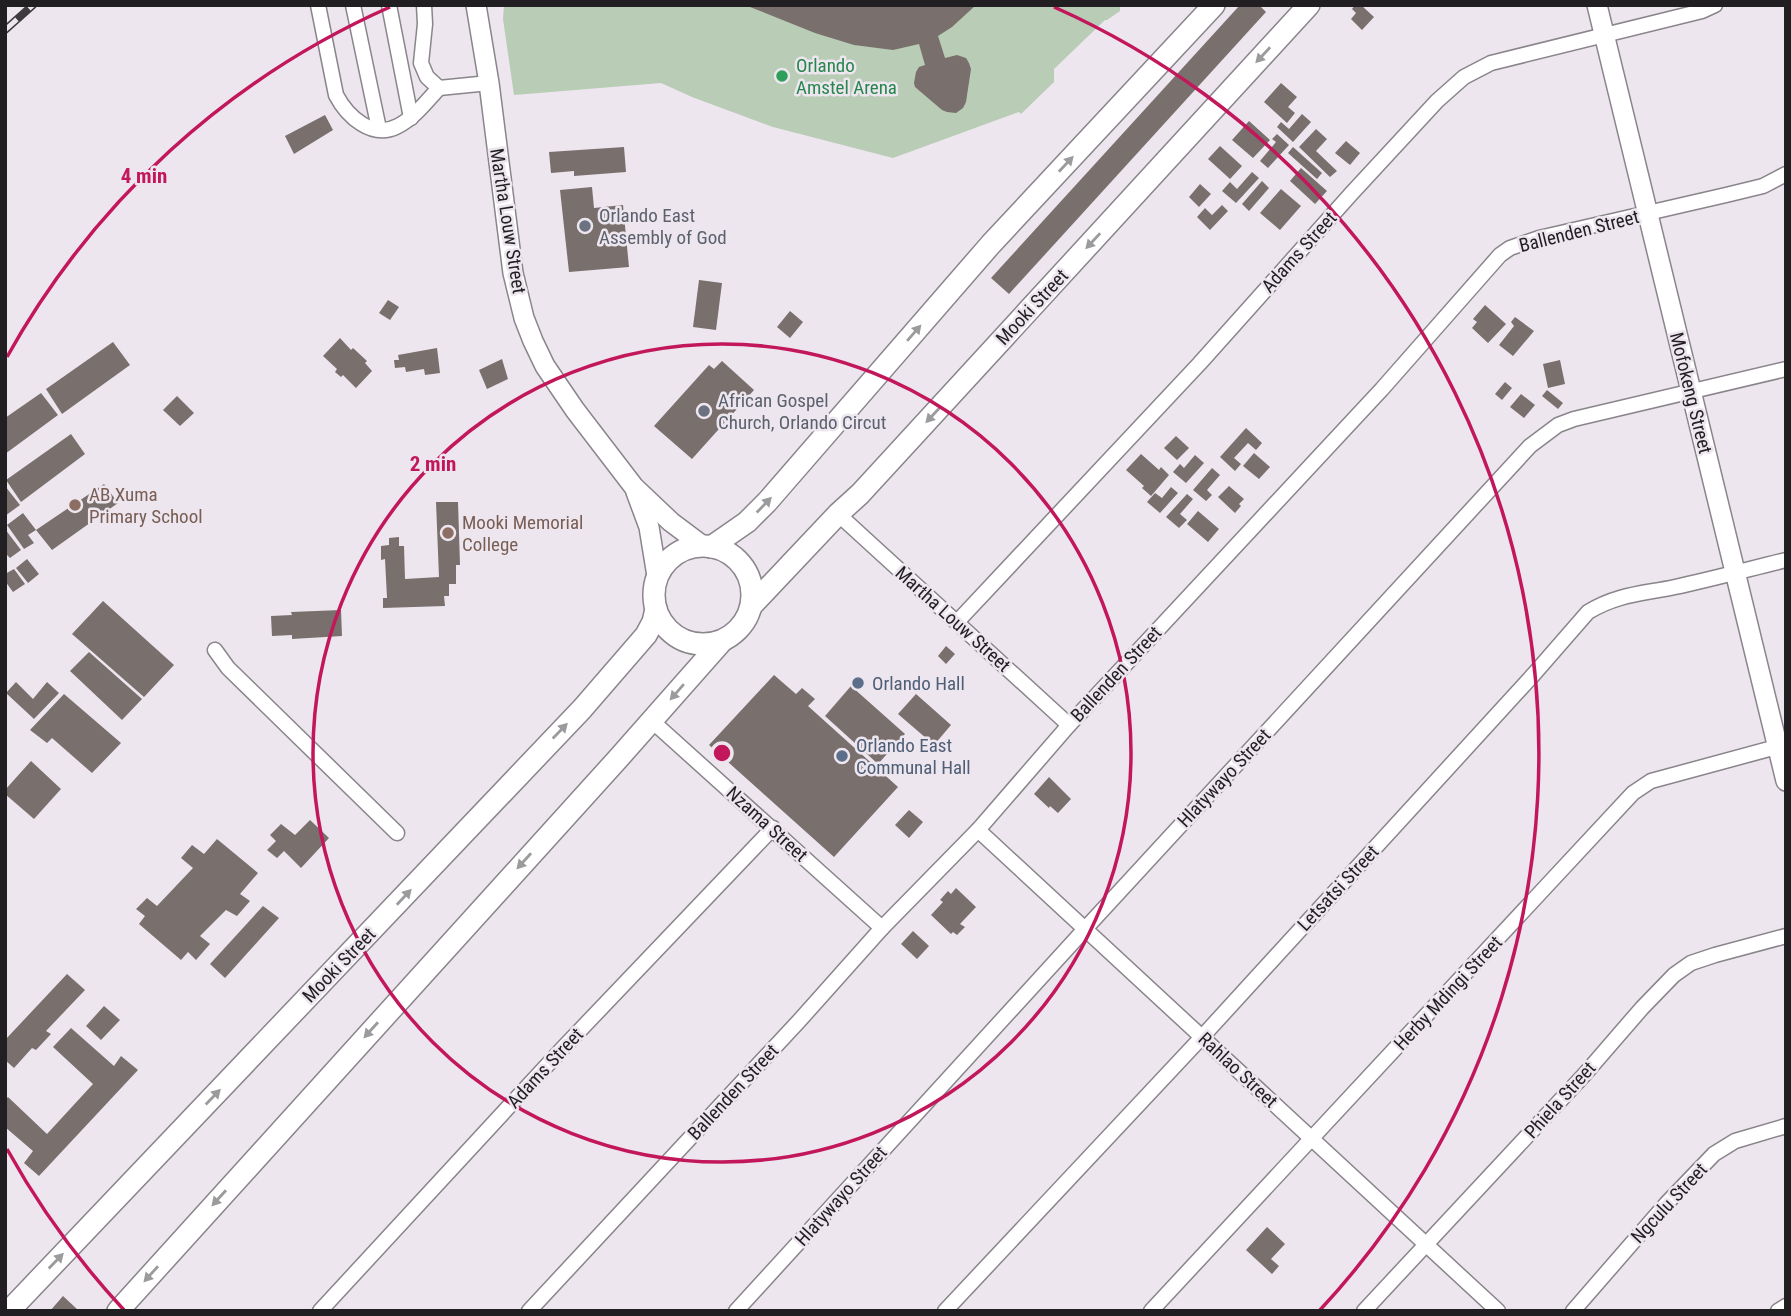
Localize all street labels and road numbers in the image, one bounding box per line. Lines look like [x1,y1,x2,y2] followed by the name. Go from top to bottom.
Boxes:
[485,147,531,295] street label: Martha Louw Street
[1517,205,1641,257] street label: Ballenden Street
[1257,207,1341,297] street label: Adams Street
[991,264,1073,350] street label: Mooki Street
[1665,330,1717,456] street label: Mofokeng Street
[891,561,1015,677] street label: Martha Louw Street
[1066,621,1166,727] street label: Ballenden Street
[1173,724,1275,832] street label: Hlatywayo Street
[722,781,812,867] street label: Nzama Street
[1292,840,1384,936] street label: Letsatsi Street
[298,923,380,1007] street label: Mooki Street
[1389,931,1507,1055] street label: Herby Mdingi Street
[502,1023,588,1113] street label: Adams Street
[1193,1027,1283,1113] street label: Rahlao Street
[683,1039,783,1145] street label: Ballenden Street
[1520,1057,1600,1143] street label: Phiela Street
[790,1141,892,1251] street label: Hlatywayo Street
[1626,1158,1712,1248] street label: Ngculu Street

